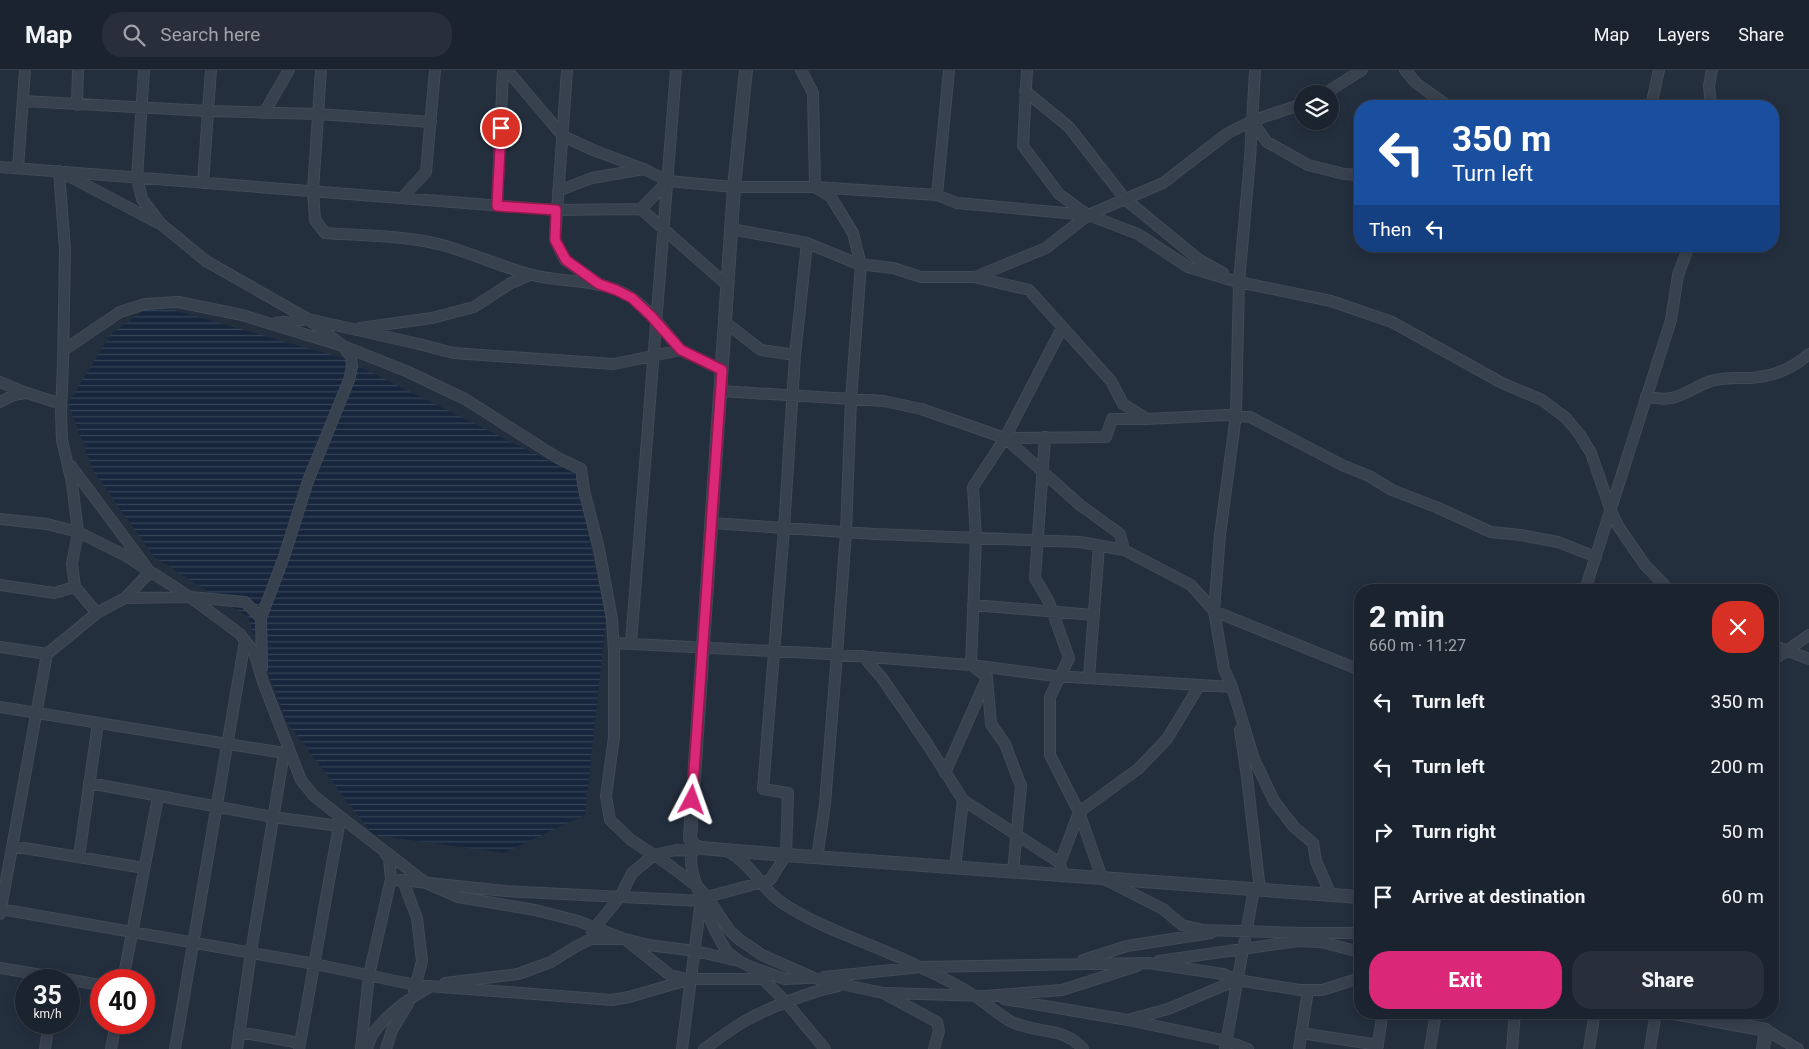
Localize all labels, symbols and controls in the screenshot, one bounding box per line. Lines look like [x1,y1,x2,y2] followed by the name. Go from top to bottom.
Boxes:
[102,12,452,57] search box
[25,21,72,49] text: Map
[120,21,148,49] icon: search
[160,23,260,46] text: Search here
[1594,24,1629,45] text: Map
[1657,24,1710,45] text: Layers
[1738,24,1784,45] text: Share
[1294,85,1339,130] map controls
[1294,85,1339,130] button: layers
[480,107,522,149] pin
[487,114,515,142] icon: arrive
[1452,119,1551,160] text: 350 m
[1369,120,1434,185] icon: left
[1452,161,1533,186] text: Turn left
[1421,215,1449,243] icon: left
[1369,218,1411,241] text: Then
[1369,599,1445,634] text: 2 min
[1712,601,1764,653] button: close
[1369,636,1466,655] text: 660 m · 11:27
[1369,688,1397,716] icon: left
[1412,690,1485,713] text: Turn left
[1711,690,1764,713] text: 350 m
[1369,753,1397,781] icon: left
[1412,755,1485,778] text: Turn left
[1711,755,1764,778] text: 200 m
[665,773,717,825] position arrow
[1369,818,1397,846] icon: right
[1412,820,1496,843] text: Turn right
[1721,820,1764,843] text: 50 m
[1369,883,1397,911] icon: arrive
[1412,885,1585,908] text: Arrive at destination
[1721,885,1764,908] text: 60 m
[1369,951,1562,1009] button: Exit
[1572,951,1764,1009] button: Share
[90,969,155,1034] speed limit sign: 40
[33,981,62,1010] text: 35
[33,1007,62,1021] text: km/h

